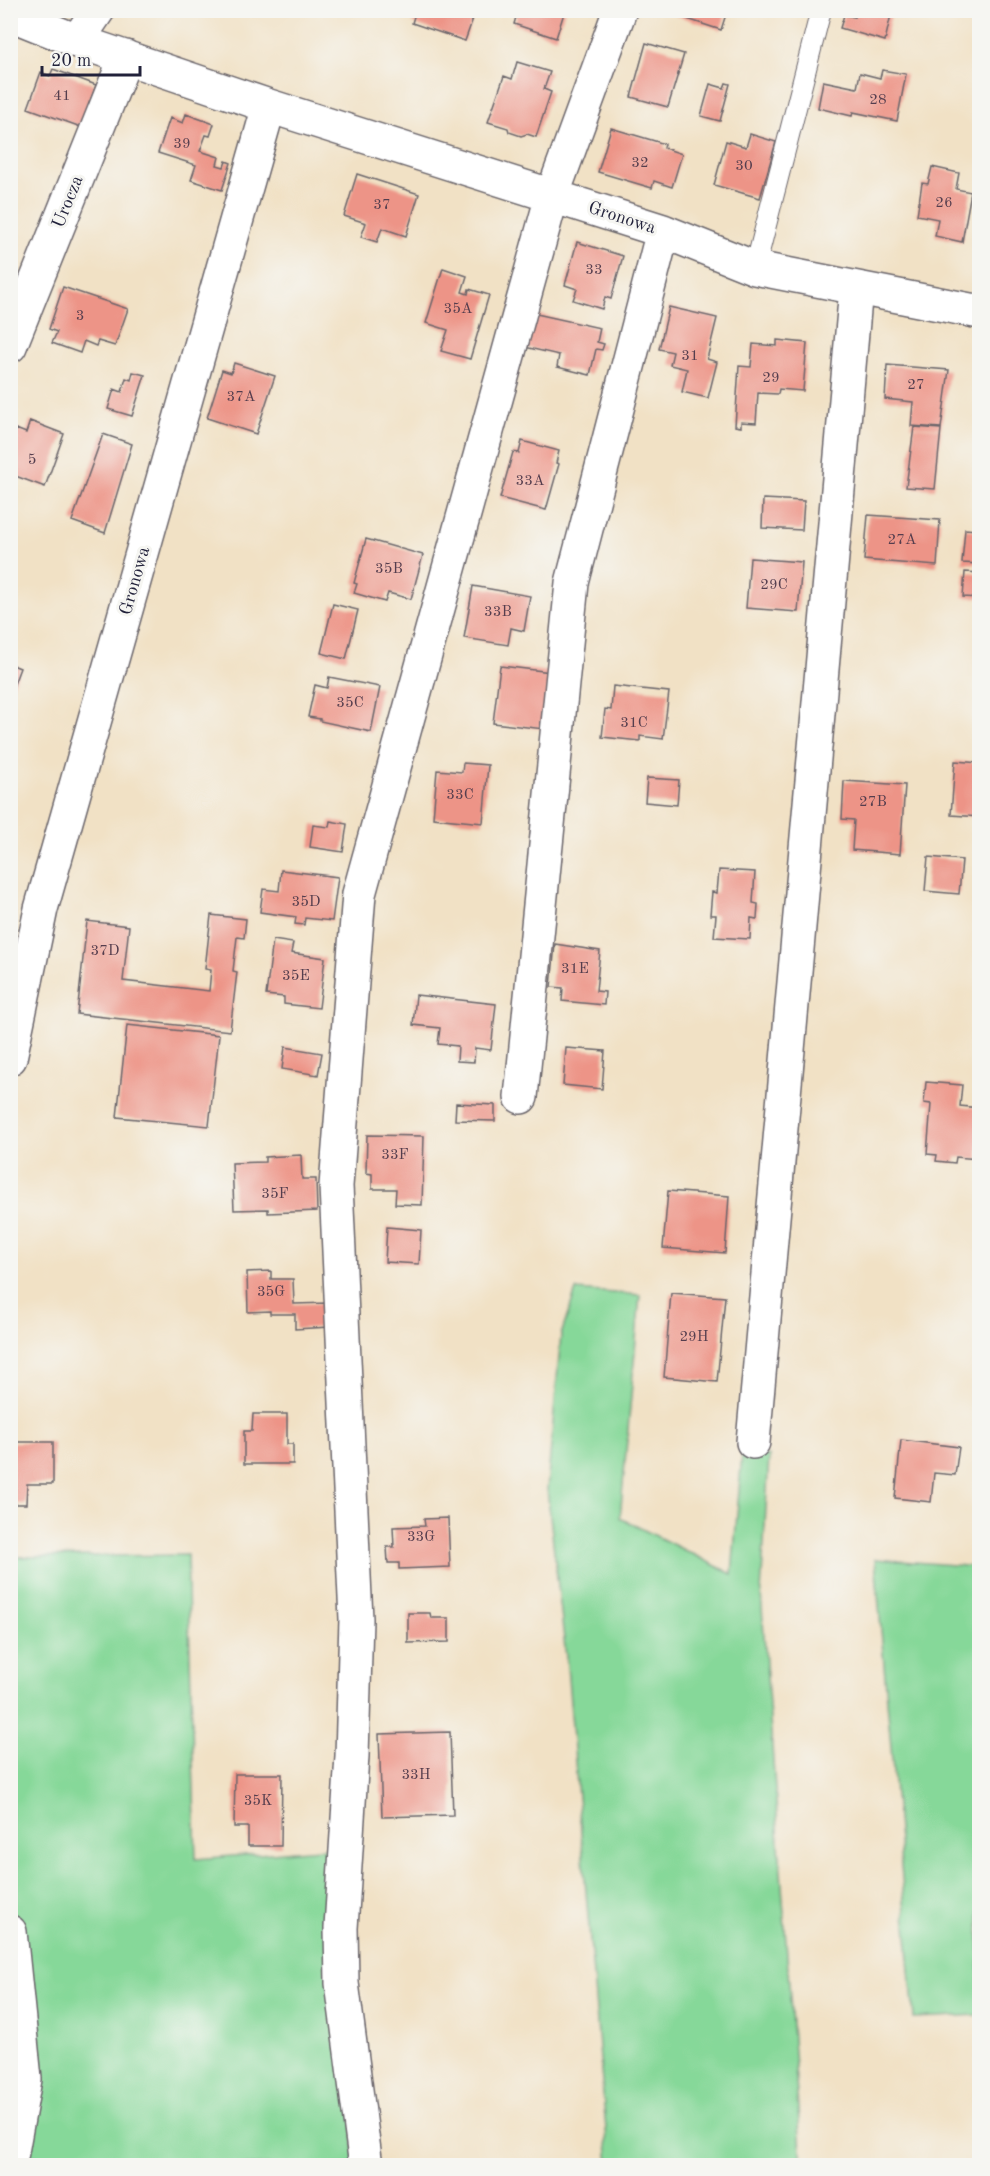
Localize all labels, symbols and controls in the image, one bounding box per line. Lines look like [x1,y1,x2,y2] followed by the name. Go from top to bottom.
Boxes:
[42,39,140,77] scale bar
[51,52,91,70] text: 20 m
[53,89,71,104] house number: 41
[869,93,887,108] house number: 28
[173,137,191,152] house number: 39
[631,156,649,171] house number: 32
[735,159,753,174] house number: 30
[49,173,87,231] street label: Urocza
[935,196,953,211] house number: 26
[373,198,391,213] house number: 37
[586,199,658,237] street label: Gronowa
[585,263,603,278] house number: 33
[444,302,473,317] house number: 35A
[76,309,84,324] house number: 3
[681,349,699,364] house number: 31
[762,371,780,386] house number: 29
[907,378,925,393] house number: 27
[227,390,256,405] house number: 37A
[28,453,36,468] house number: 5
[516,474,545,489] house number: 33A
[888,533,917,548] house number: 27A
[117,545,153,617] street label: Gronowa
[375,562,403,577] house number: 35B
[760,578,788,593] house number: 29C
[484,605,512,620] house number: 33B
[336,696,364,711] house number: 35C
[620,716,648,731] house number: 31C
[446,788,474,803] house number: 33C
[859,795,887,810] house number: 27B
[291,895,321,910] house number: 35D
[90,944,120,959] house number: 37D
[561,962,589,977] house number: 31E
[282,969,310,984] house number: 35E
[381,1148,409,1163] house number: 33F
[261,1187,289,1202] house number: 35F
[257,1285,285,1300] house number: 35G
[679,1330,709,1345] house number: 29H
[407,1530,435,1545] house number: 33G
[401,1768,431,1783] house number: 33H
[244,1794,272,1809] house number: 35K

